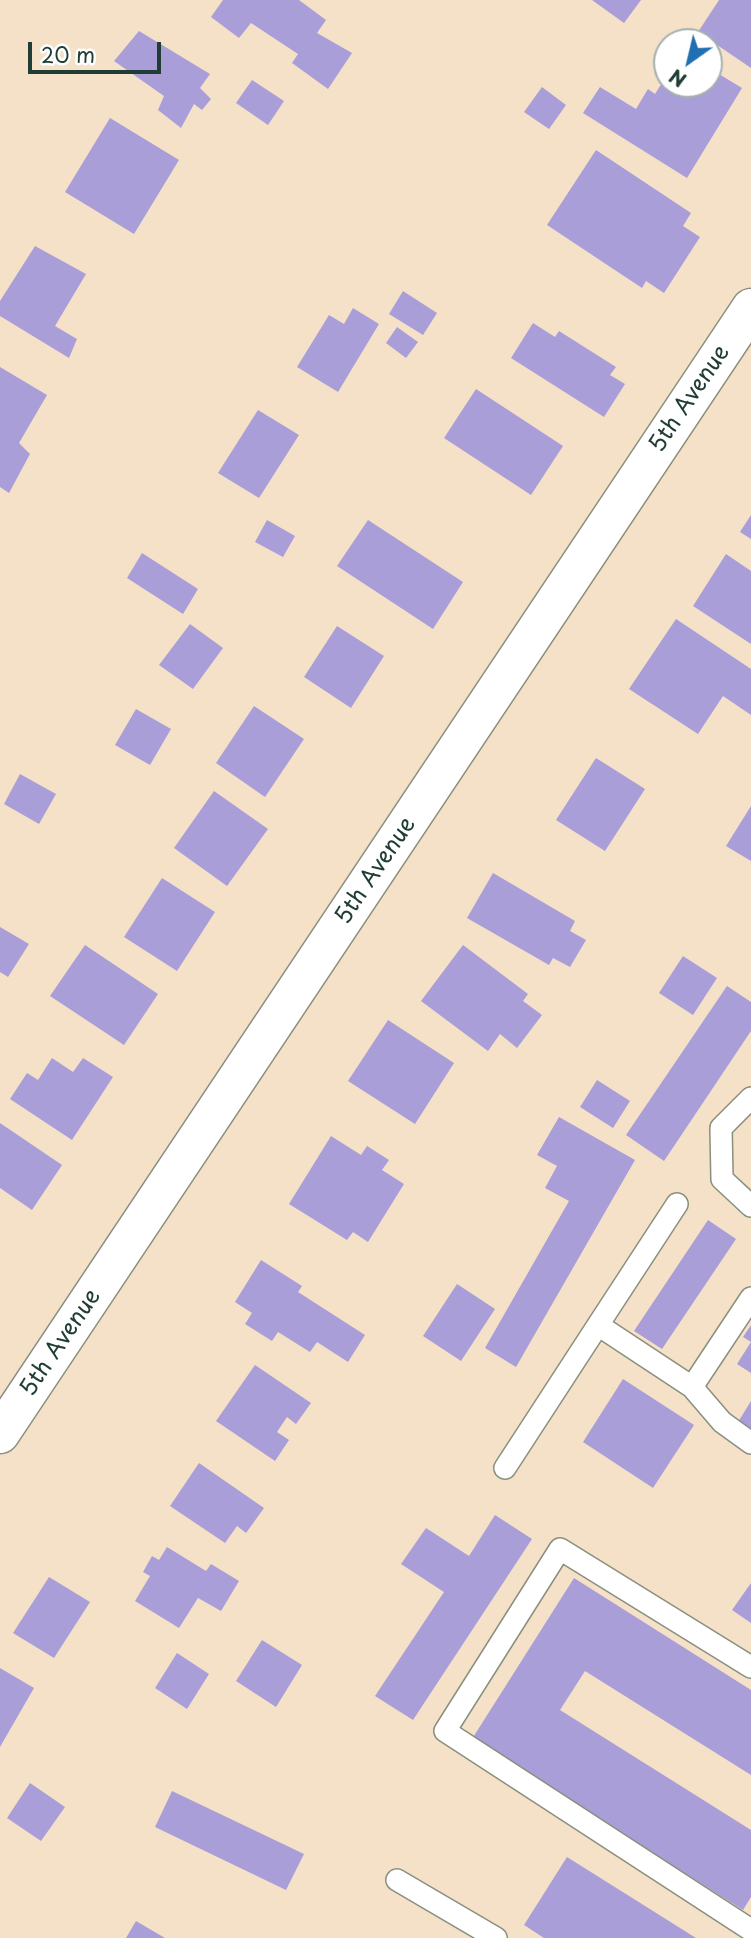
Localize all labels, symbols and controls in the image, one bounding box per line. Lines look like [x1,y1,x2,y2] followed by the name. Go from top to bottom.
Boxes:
[32,28,164,72] scale bar
[653,28,723,98] north arrow
[41,38,95,70] text: 20 m
[663,63,691,95] text: N
[644,340,736,458] street label: 5th Avenue
[330,812,422,930] street label: 5th Avenue
[15,1284,107,1402] street label: 5th Avenue

